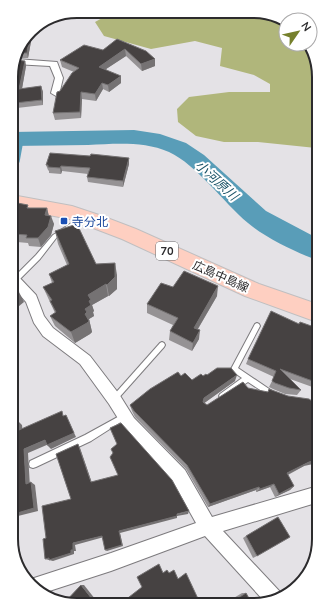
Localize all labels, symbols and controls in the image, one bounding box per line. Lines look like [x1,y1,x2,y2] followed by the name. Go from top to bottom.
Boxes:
[278,12,318,52] north arrow
[298,19,314,34] text: N
[192,157,243,205] water label: 小河原川
[72,214,108,229] place label: 寺分北
[59,216,69,226] marker: 寺分北
[156,242,178,260] road number: 70
[191,257,251,295] street label: 広島中島線

